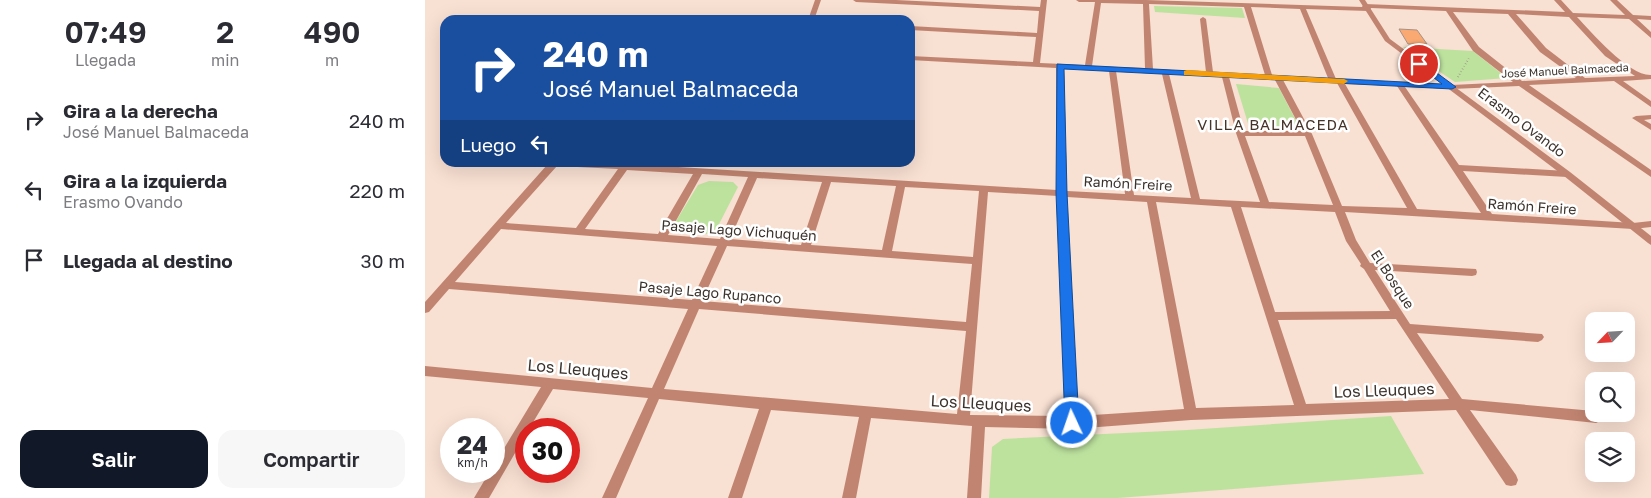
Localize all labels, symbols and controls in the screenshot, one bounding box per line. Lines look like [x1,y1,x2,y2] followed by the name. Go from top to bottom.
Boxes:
[64,14,147,50] text: 07:49
[216,14,234,50] text: 2
[304,14,361,50] text: 490
[543,33,648,75] text: 240 m
[460,35,525,100] icon: right
[1398,43,1440,85] pin
[75,50,136,70] text: Llegada
[211,50,239,70] text: min
[325,50,339,70] text: m
[1405,50,1433,78] icon: arrive
[1501,60,1629,80] street label: José Manuel Balmaceda
[543,75,799,102] text: José Manuel Balmaceda
[1475,84,1569,160] street label: Erasmo Ovando
[63,99,218,122] text: Gira a la derecha
[20,106,48,134] icon: right
[349,109,405,132] text: 240 m
[1197,115,1349,133] district label: VILLA BALMACEDA
[63,122,249,142] text: José Manuel Balmaceda
[526,130,554,158] icon: left
[460,133,516,156] text: Luego
[63,169,227,192] text: Gira a la izquierda
[1083,172,1173,194] street label: Ramón Freire
[20,176,48,204] icon: left
[350,179,405,202] text: 220 m
[63,192,183,212] text: Erasmo Ovando
[1487,194,1577,218] street label: Ramón Freire
[661,216,817,244] street label: Pasaje Lago Vichuquén
[20,246,48,274] icon: arrive
[1368,246,1418,312] street label: El Bosque
[63,249,233,272] text: Llegada al destino
[361,249,405,272] text: 30 m
[638,277,782,307] street label: Pasaje Lago Rupanco
[1585,312,1635,362] north arrow
[1585,312,1635,482] map controls
[527,355,629,383] street label: Los Lleuques
[1585,372,1635,422] button: search
[1333,378,1435,402] street label: Los Lleuques
[930,390,1032,416] street label: Los Lleuques
[1045,396,1097,448] position arrow
[515,418,580,483] speed limit sign: 30
[457,429,488,460] text: 24
[20,430,208,488] button: Salir
[218,430,405,488] button: Compartir
[1585,432,1635,482] button: layers
[457,455,488,470] text: km/h

